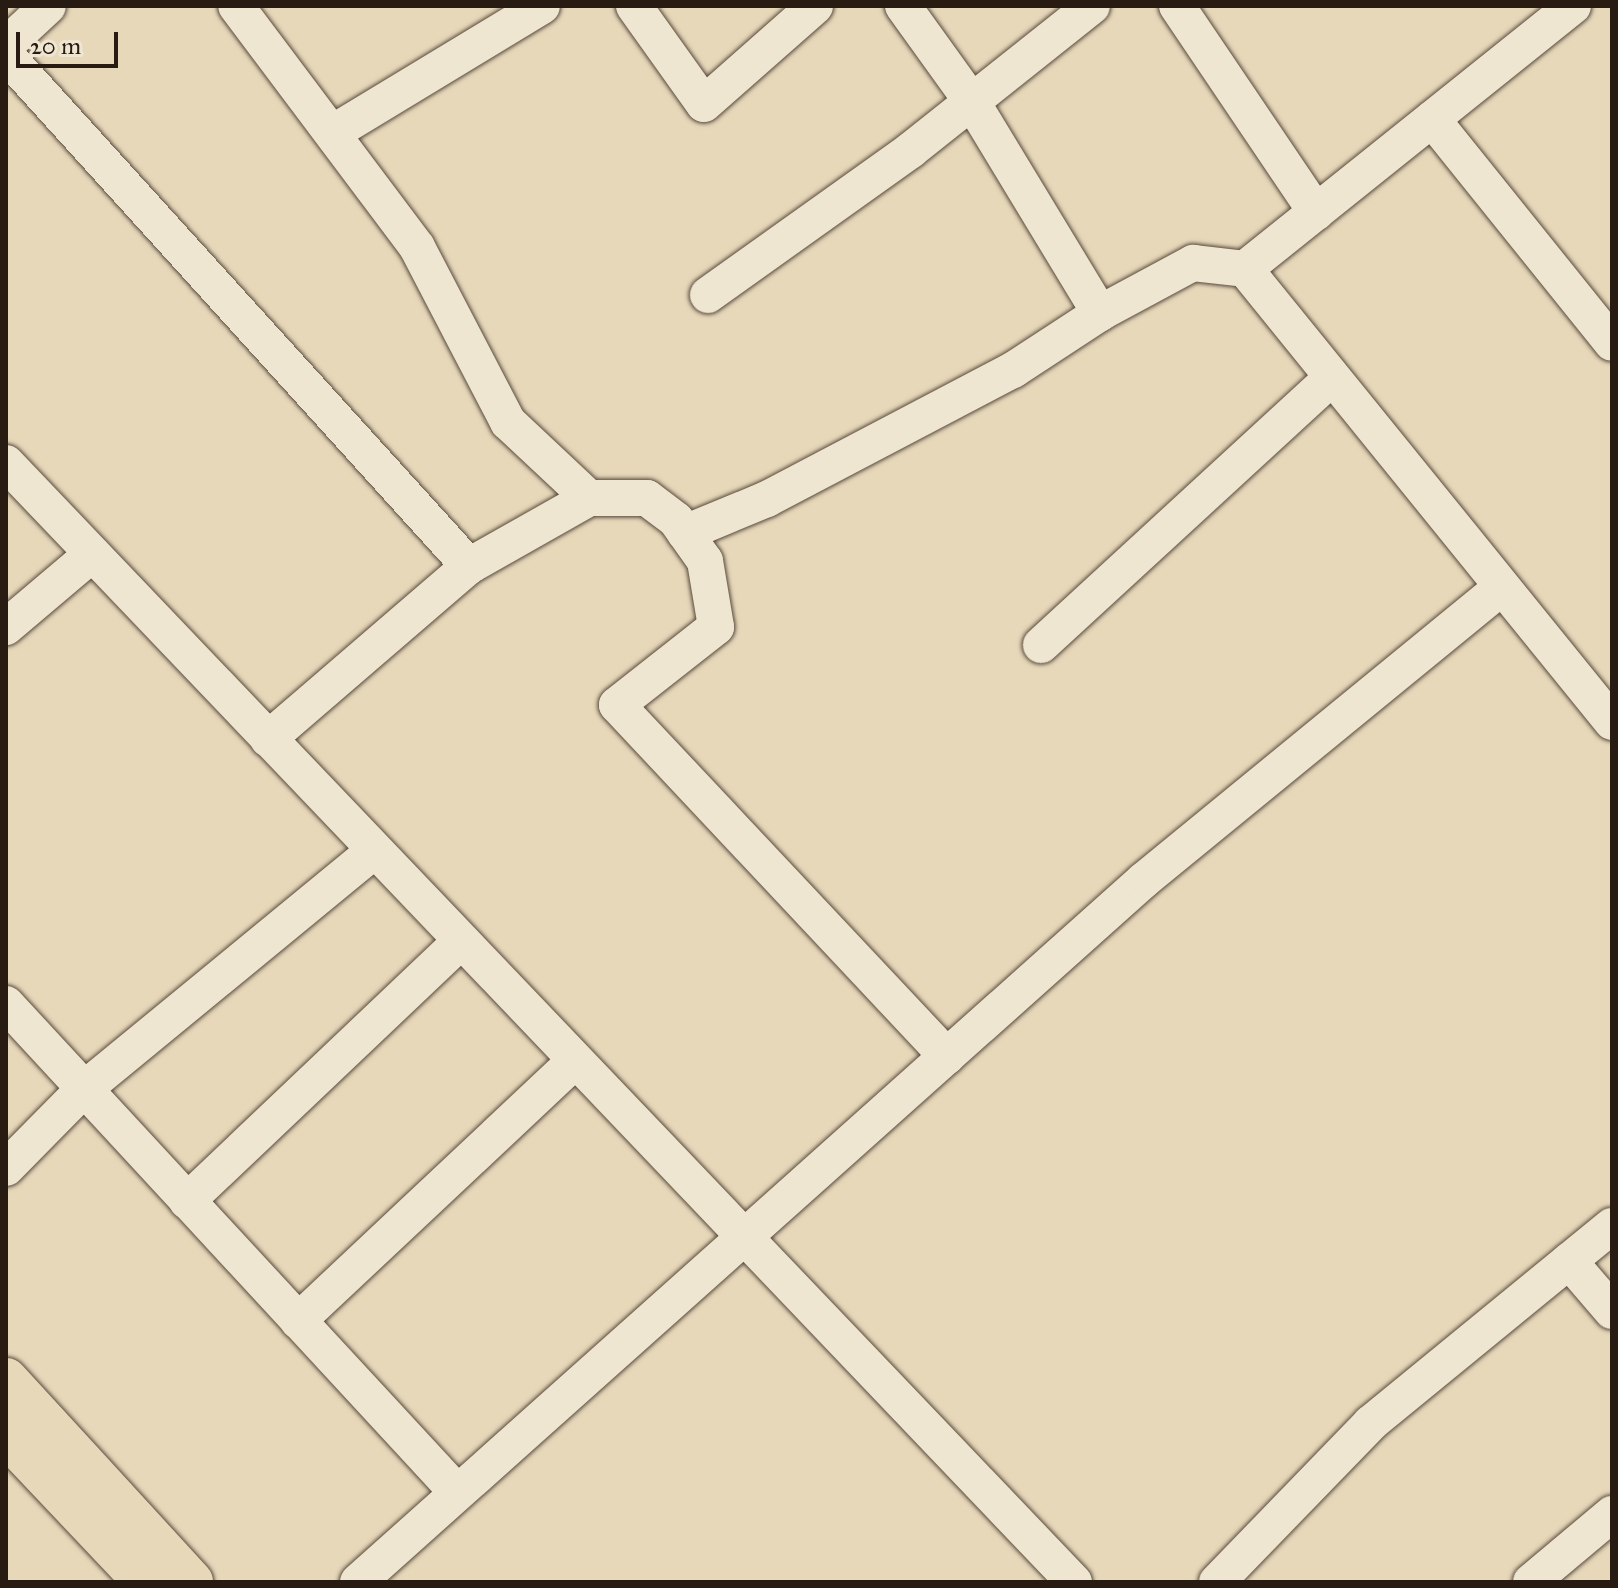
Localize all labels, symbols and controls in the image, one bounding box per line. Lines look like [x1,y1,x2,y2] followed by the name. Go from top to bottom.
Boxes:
[20,16,122,66] scale bar
[30,31,81,61] text: 20 m

